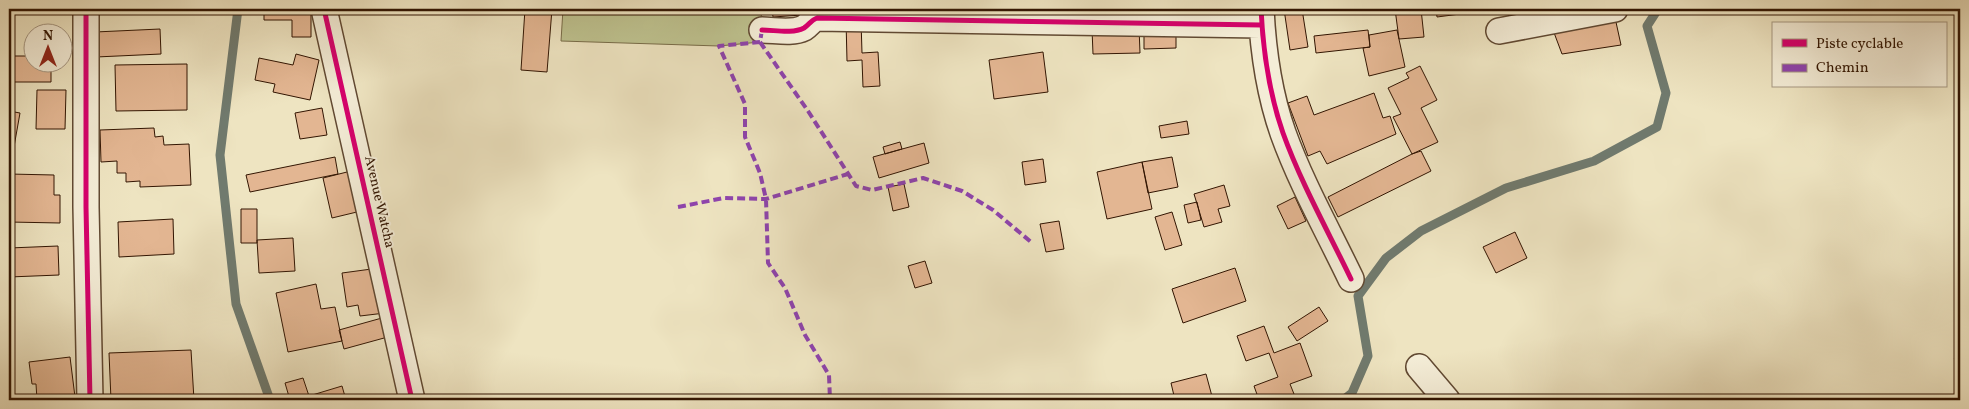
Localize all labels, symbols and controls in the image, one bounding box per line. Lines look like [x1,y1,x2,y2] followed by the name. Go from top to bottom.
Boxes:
[22,22,72,72] north arrow
[1772,22,1946,88] legend
[43,27,53,46] text: N
[1816,34,1903,55] text: Piste cyclable
[1816,58,1869,79] text: Chemin
[359,154,399,250] street label: Avenue Watcha

